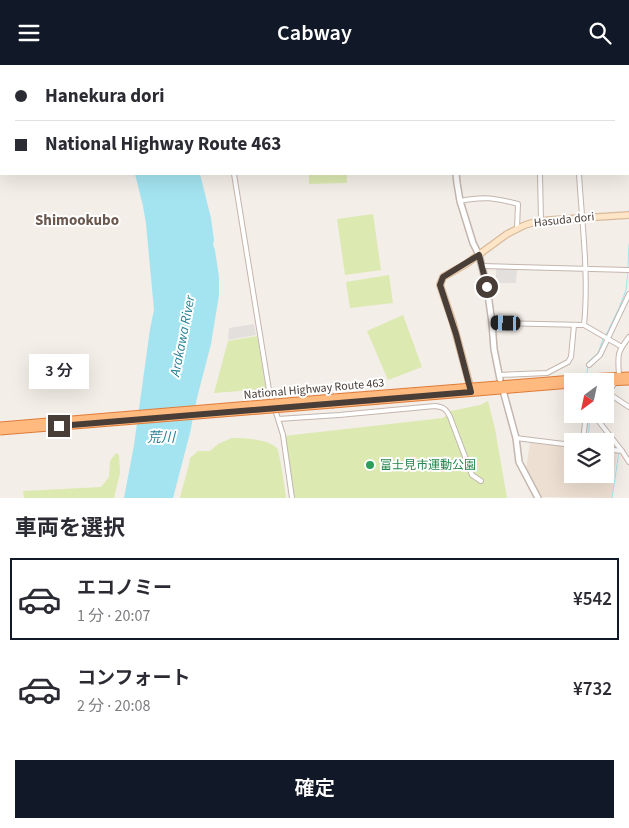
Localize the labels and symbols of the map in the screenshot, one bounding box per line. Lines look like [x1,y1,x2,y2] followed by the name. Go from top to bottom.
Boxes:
[533,208,595,232] street label: Hasuda dori
[35,210,119,231] district label: Shimookubo
[476,276,498,298] route start
[165,293,201,379] water label: Arakawa River
[490,315,521,331] car
[29,353,89,389] callout: 3 分
[564,373,614,423] north arrow
[243,374,385,404] street label: National Highway Route 463
[48,415,70,437] route end
[147,428,177,448] water label: 荒川
[380,457,476,474] place label: 富士見市運動公園
[364,459,376,471] marker: 富士見市運動公園

